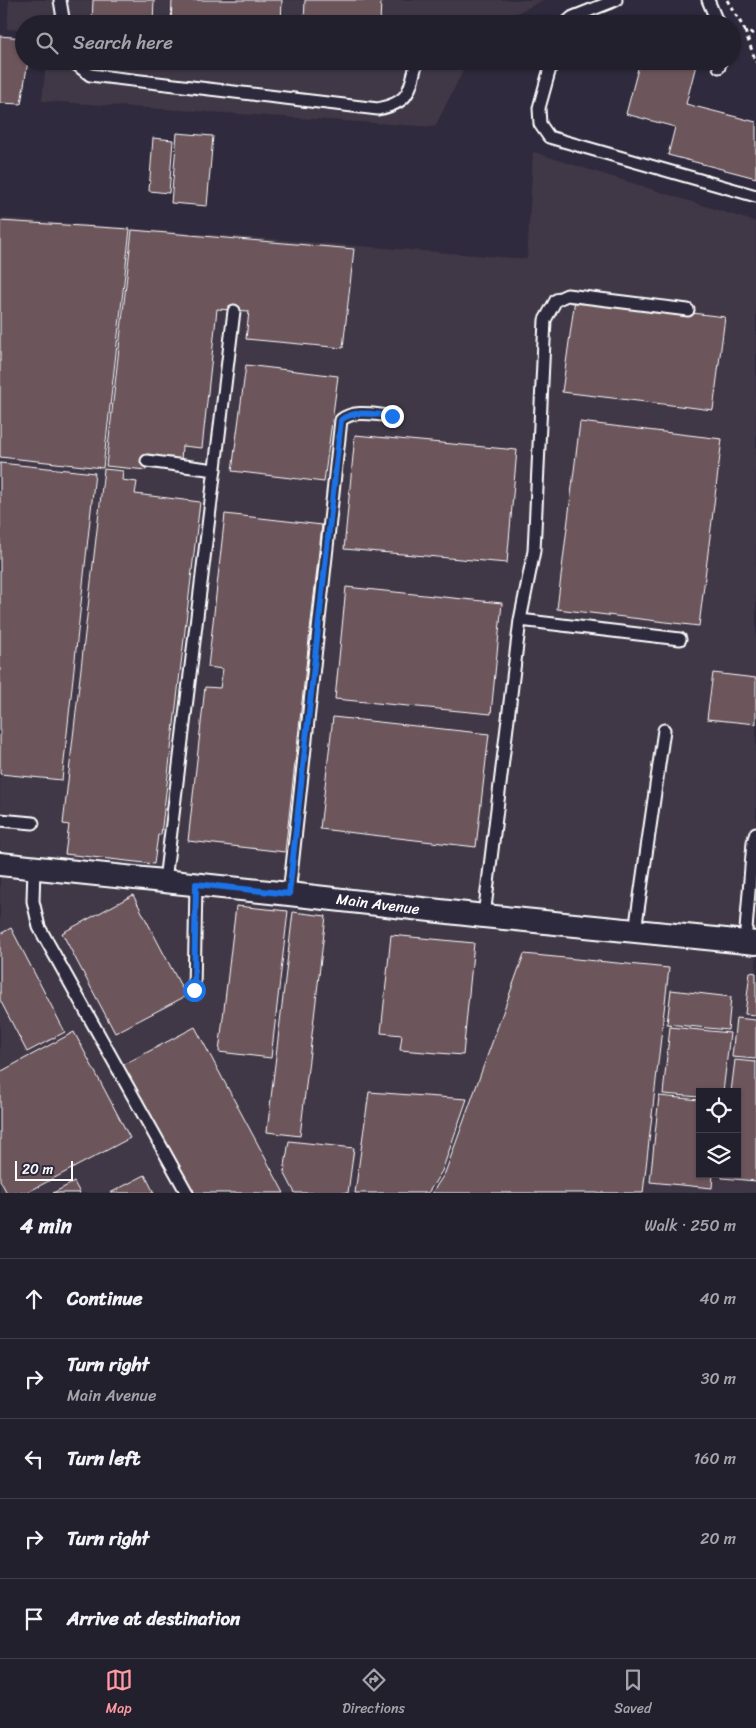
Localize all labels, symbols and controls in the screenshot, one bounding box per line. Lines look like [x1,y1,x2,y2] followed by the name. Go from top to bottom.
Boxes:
[15,15,741,70] search box
[73,26,173,59] text: Search here
[33,29,61,57] icon: search
[381,405,404,428] route end
[335,886,421,922] street label: Main Avenue
[183,979,206,1002] route start
[696,1088,741,1178] map controls
[696,1088,741,1133] button: locate
[696,1133,741,1178] button: layers
[22,1157,53,1182] text: 20 m
[15,1158,72,1181] scale bar
[20,1207,72,1245] text: 4 min
[644,1211,736,1240] text: Walk · 250 m
[67,1282,143,1315] text: Continue
[699,1284,736,1313] text: 40 m
[20,1285,48,1313] icon: ahead
[67,1348,149,1381] text: Turn right
[701,1364,736,1393] text: 30 m
[20,1365,48,1393] icon: right
[67,1381,156,1410] text: Main Avenue
[67,1442,140,1475] text: Turn left
[693,1444,736,1473] text: 160 m
[20,1445,48,1473] icon: left
[67,1522,149,1555] text: Turn right
[700,1524,736,1553] text: 20 m
[20,1525,48,1553] icon: right
[67,1602,240,1635] text: Arrive at destination
[20,1605,48,1633] icon: arrive
[105,1666,133,1721] tab: Map
[342,1666,405,1721] tab: Directions
[614,1666,651,1721] tab: Saved

